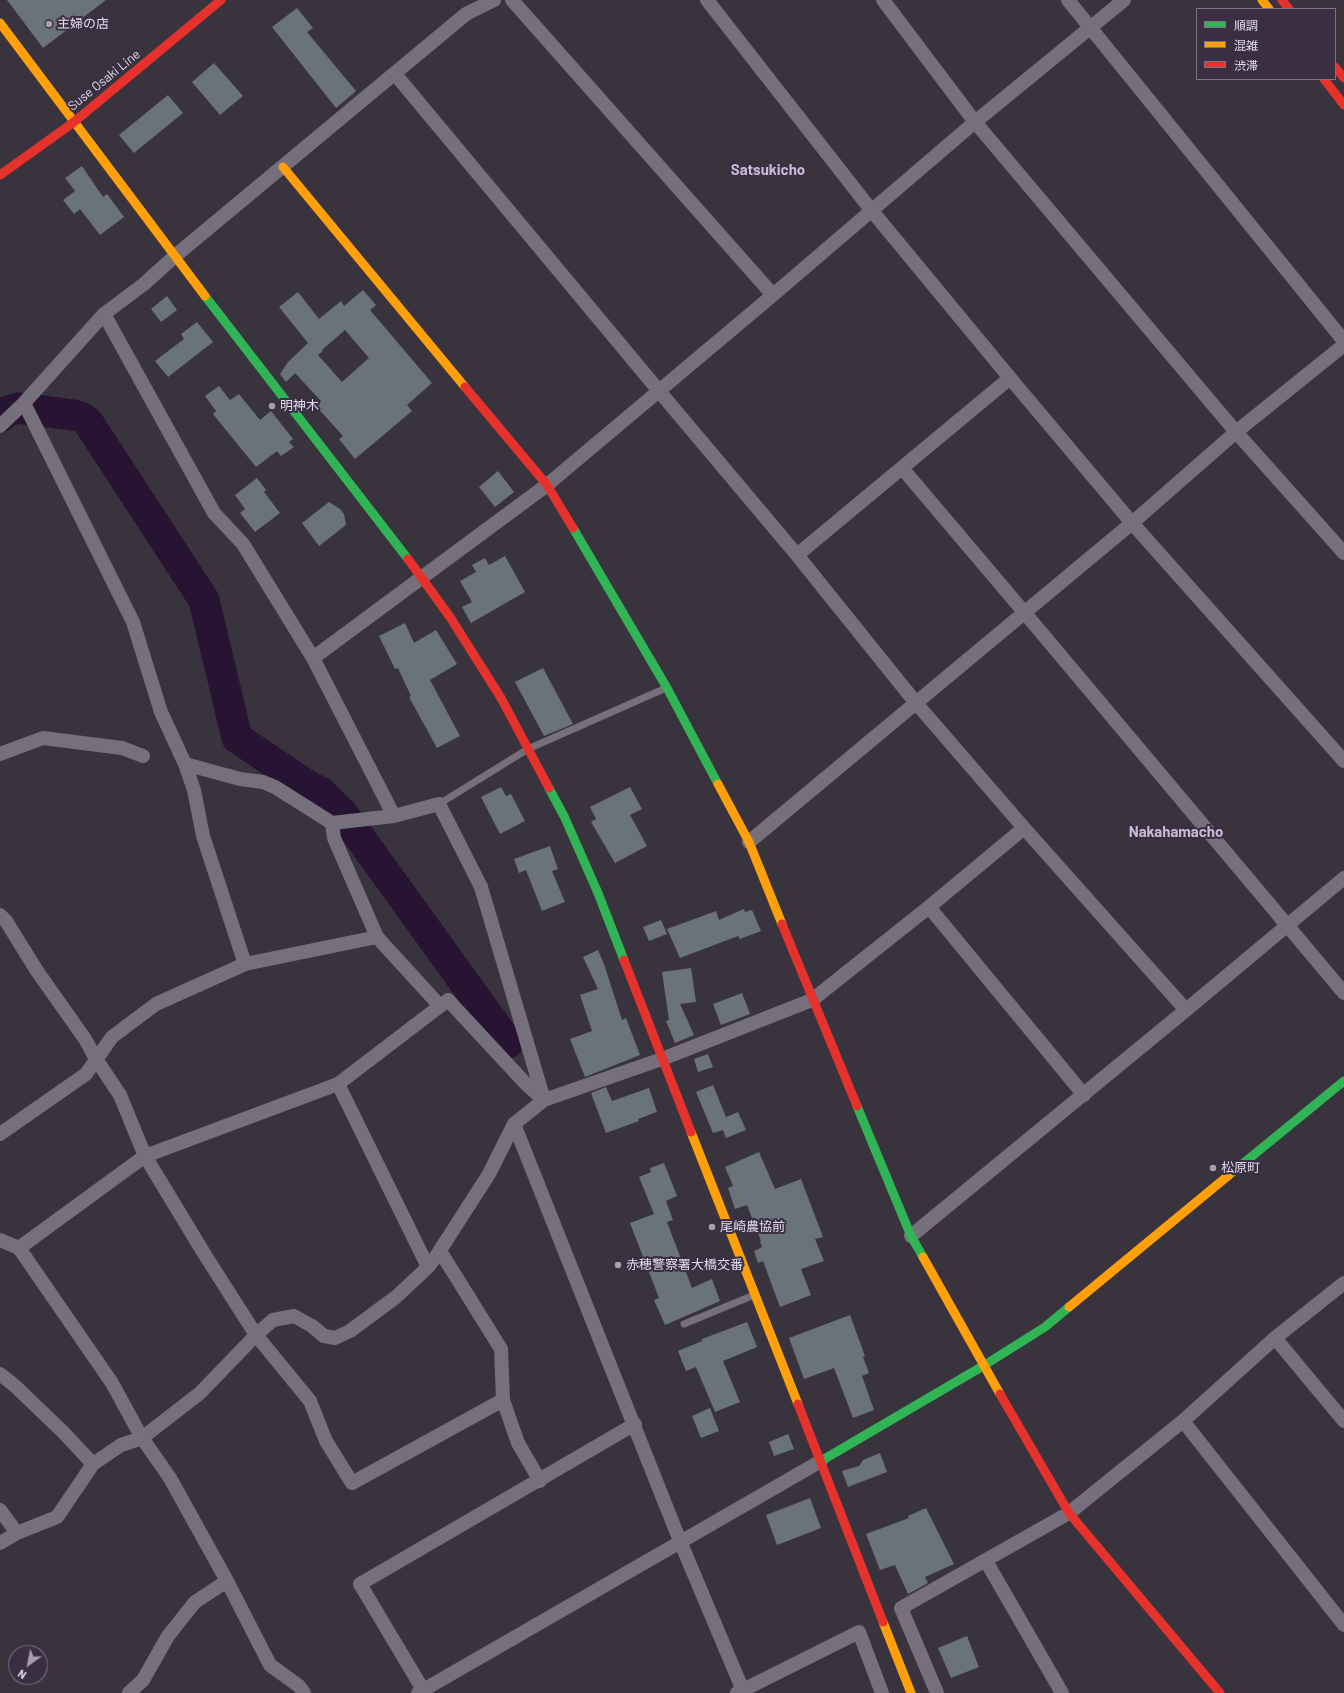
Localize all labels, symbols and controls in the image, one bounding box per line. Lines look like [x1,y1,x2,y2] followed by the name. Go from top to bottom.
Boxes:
[1196,8,1336,80] legend
[57,16,109,32] place label: 主婦の店
[1234,18,1258,32] text: 順調
[44,19,54,29] marker: 主婦の店
[1234,38,1258,52] text: 混雑
[65,46,143,114] street label: Suse Osaki Line
[1234,58,1258,72] text: 渋滞
[731,161,805,179] district label: Satsukicho
[280,398,319,414] place label: 明神木
[267,401,277,411] marker: 明神木
[1129,823,1223,841] district label: Nakahamacho
[1221,1160,1260,1176] place label: 松原町
[1208,1163,1218,1173] marker: 松原町
[720,1219,785,1235] place label: 尾崎農協前
[707,1222,717,1232] marker: 尾崎農協前
[626,1257,743,1273] place label: 赤穂警察署大橋交番
[613,1260,623,1270] marker: 赤穂警察署大橋交番
[8,1645,48,1685] north arrow
[15,1667,28,1682] text: N

